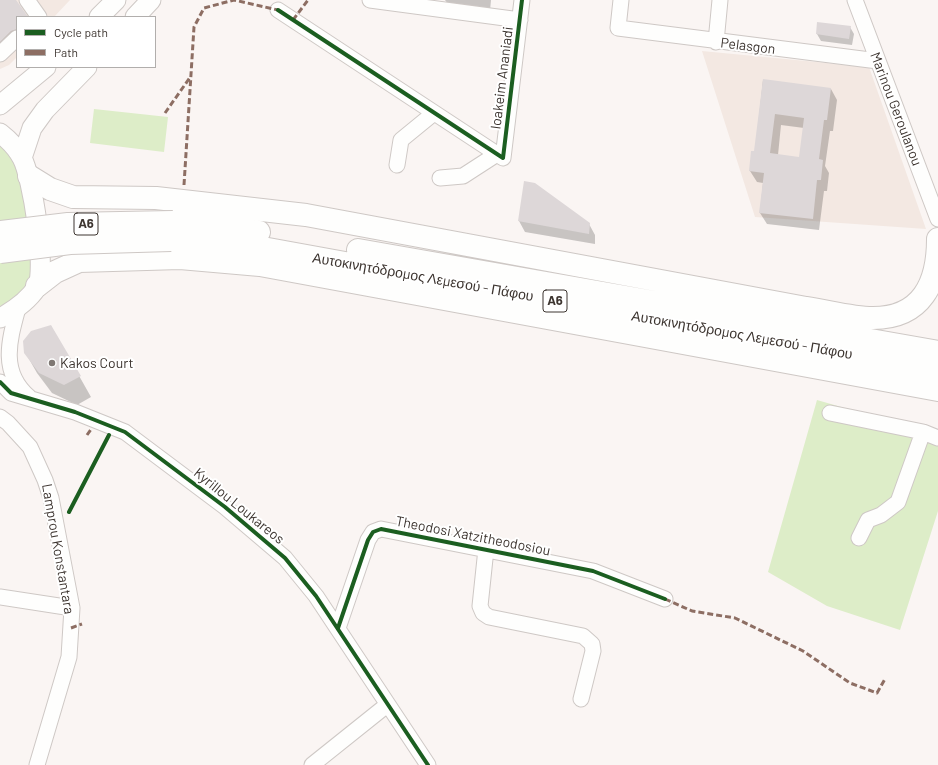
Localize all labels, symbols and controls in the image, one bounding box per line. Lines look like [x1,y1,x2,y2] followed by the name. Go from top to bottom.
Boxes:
[16,16,156,68] legend
[54,25,108,39] text: Cycle path
[487,26,517,130] street label: Ioakeim Ananiadi
[720,34,776,58] street label: Pelasgon
[54,45,78,59] text: Path
[867,50,925,168] street label: Marinou Geroulanou
[74,213,98,235] road number: A6
[311,249,535,305] street label: Αυτοκινητόδρομος Λεμεσού - Πάφου
[543,290,567,312] road number: A6
[630,307,854,363] street label: Αυτοκινητόδρομος Λεμεσού - Πάφου
[60,355,134,371] place label: Kakos Court
[47,358,57,368] marker: Kakos Court
[190,464,288,548] street label: Kyrillou Loukareos
[38,483,78,615] street label: Lamprou Konstantara
[394,513,552,559] street label: Theodosi Xatzitheodosiou

